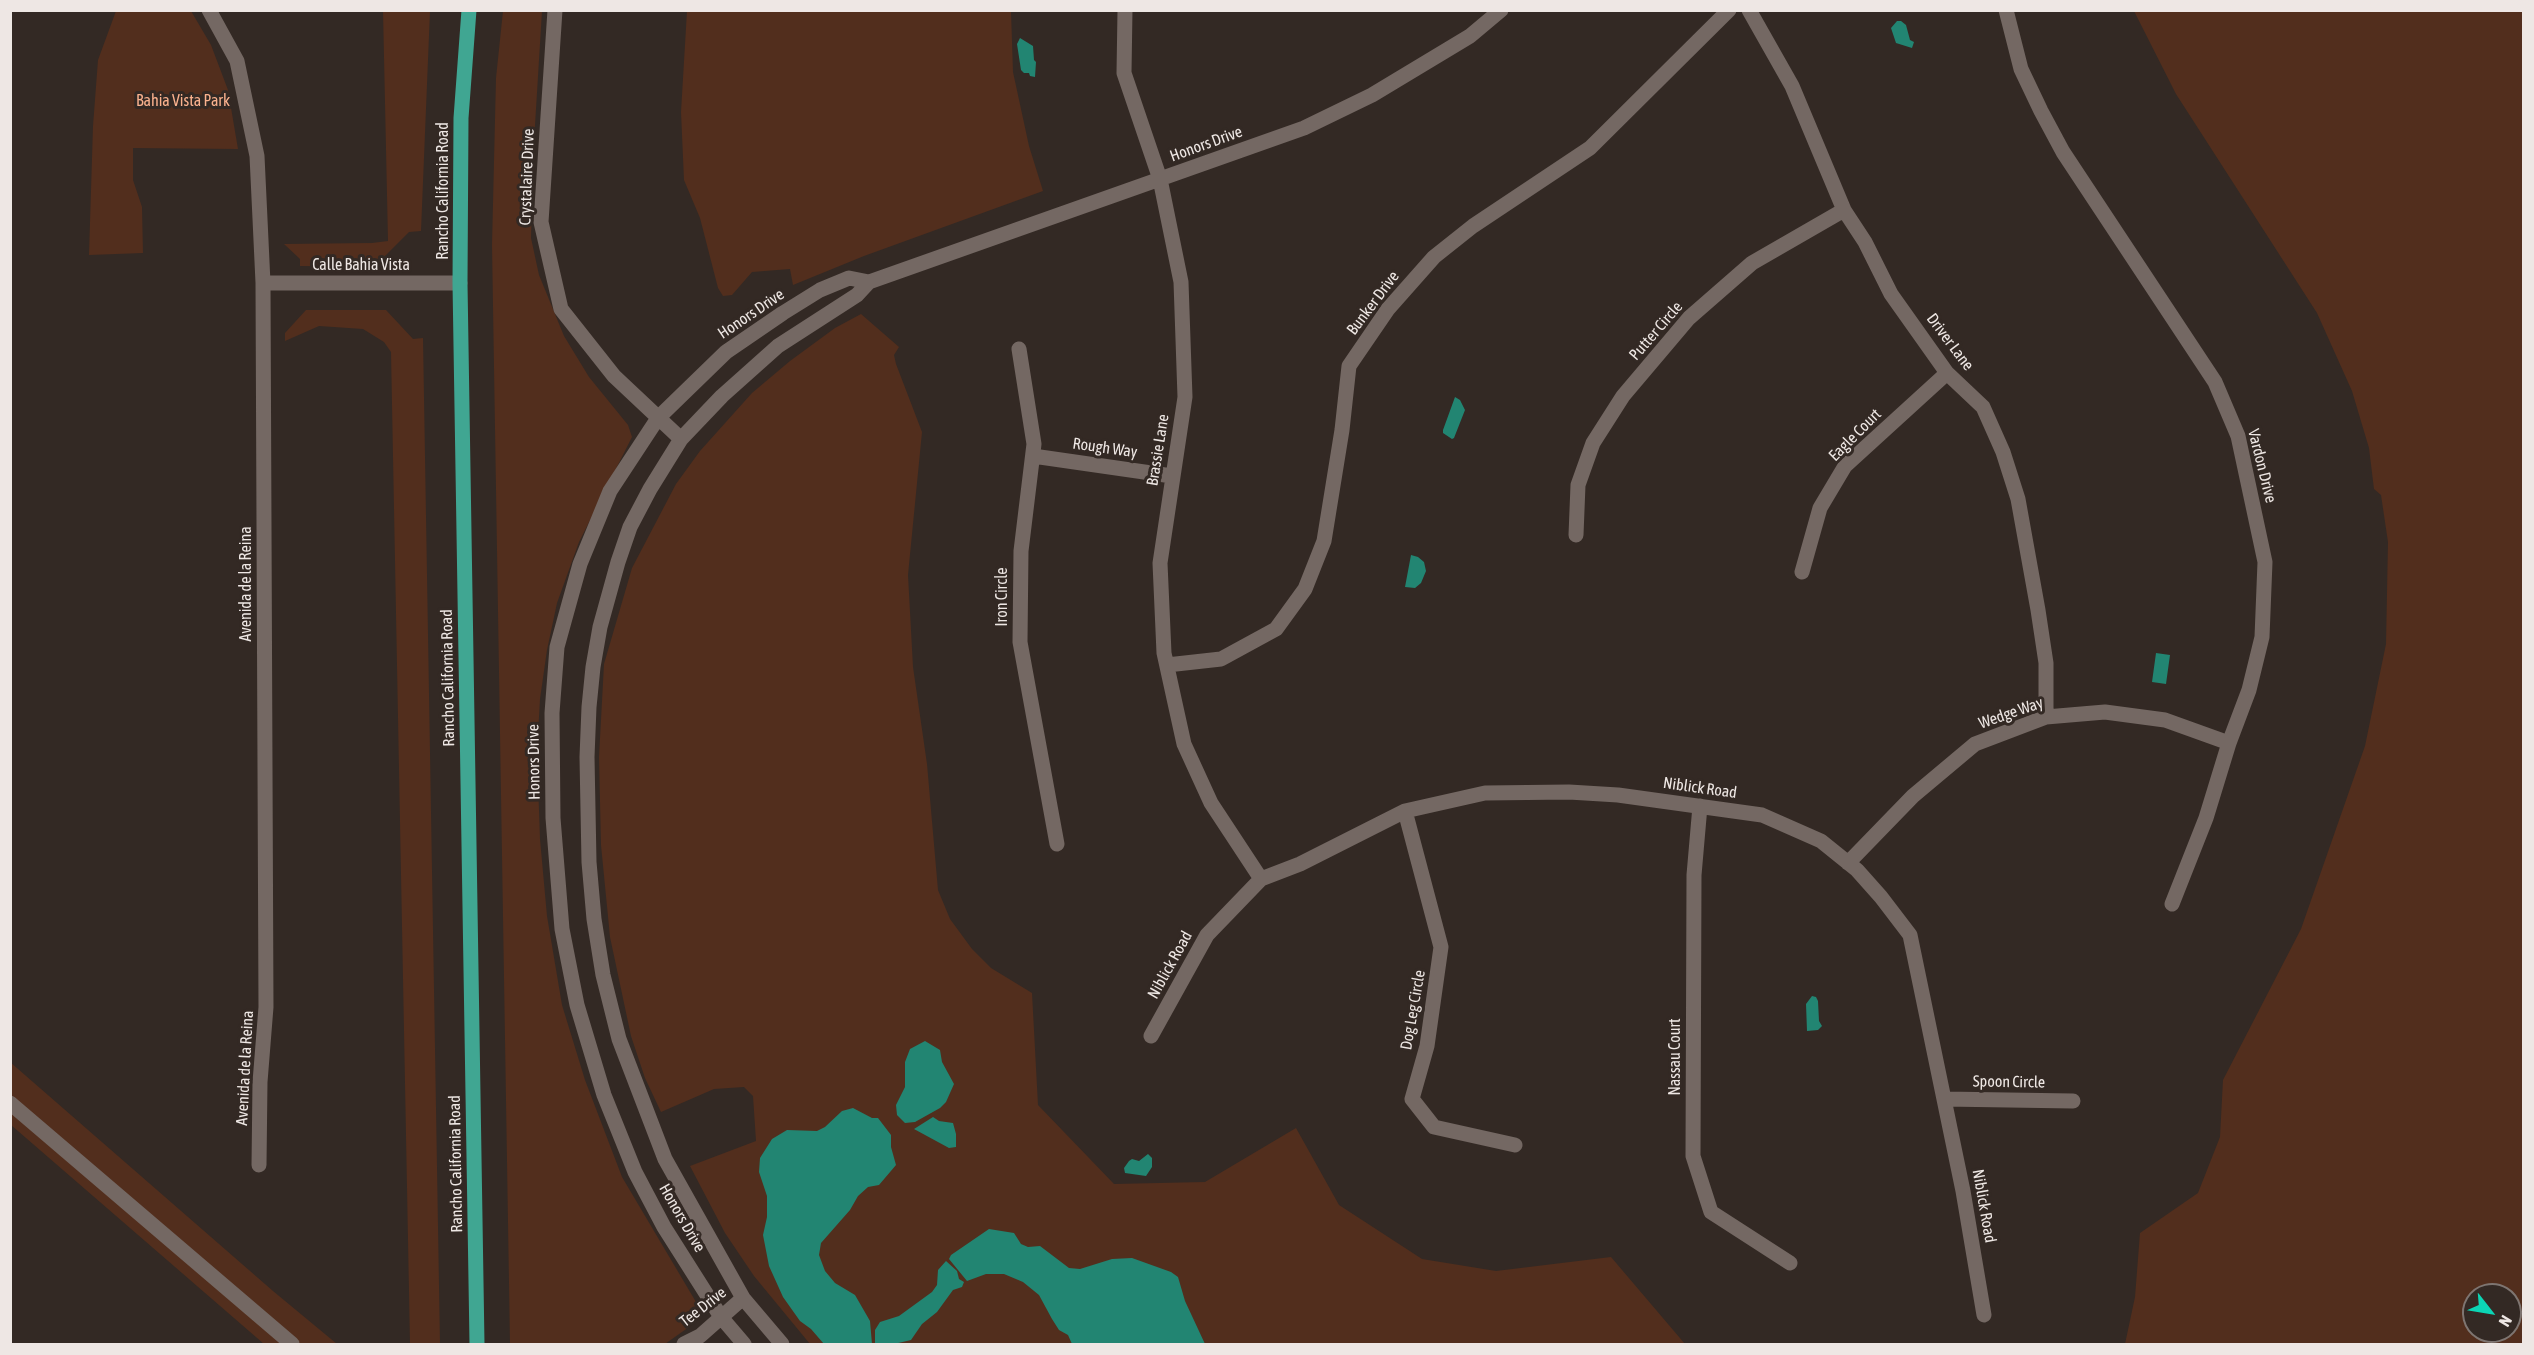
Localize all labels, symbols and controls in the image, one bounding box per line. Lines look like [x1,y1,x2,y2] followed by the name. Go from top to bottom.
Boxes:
[136,91,230,111] park label: Bahia Vista Park
[433,122,453,260] street label: Rancho California Road
[1167,122,1245,166] street label: Honors Drive
[516,128,538,226] street label: Crystalaire Drive
[312,255,410,275] street label: Calle Bahia Vista
[1343,267,1403,339] street label: Bunker Drive
[714,285,788,343] street label: Honors Drive
[1625,298,1687,364] street label: Putter Circle
[1922,310,1978,374] street label: Driver Lane
[1825,405,1885,465] street label: Eagle Court
[1143,413,1173,487] street label: Brassie Lane
[2244,427,2280,505] street label: Vardon Drive
[1071,434,1139,462] street label: Rough Way
[236,526,256,642] street label: Avenida de la Reina
[992,567,1012,627] street label: Iron Circle
[437,609,459,747] street label: Rancho California Road
[1976,693,2046,733] street label: Wedge Way
[524,724,544,800] street label: Honors Drive
[1662,773,1738,803] street label: Niblick Road
[1144,928,1196,1002] street label: Niblick Road
[1397,968,1429,1052] street label: Dog Leg Circle
[232,1010,258,1126] street label: Avenida de la Reina
[1665,1018,1685,1096] street label: Nassau Court
[1973,1072,2045,1092] street label: Spoon Circle
[445,1095,467,1233] street label: Rancho California Road
[1968,1168,2000,1244] street label: Niblick Road
[655,1180,709,1256] street label: Honors Drive
[676,1283,730,1331] street label: Tee Drive
[2462,1283,2522,1343] north arrow
[2496,1313,2516,1330] text: N

